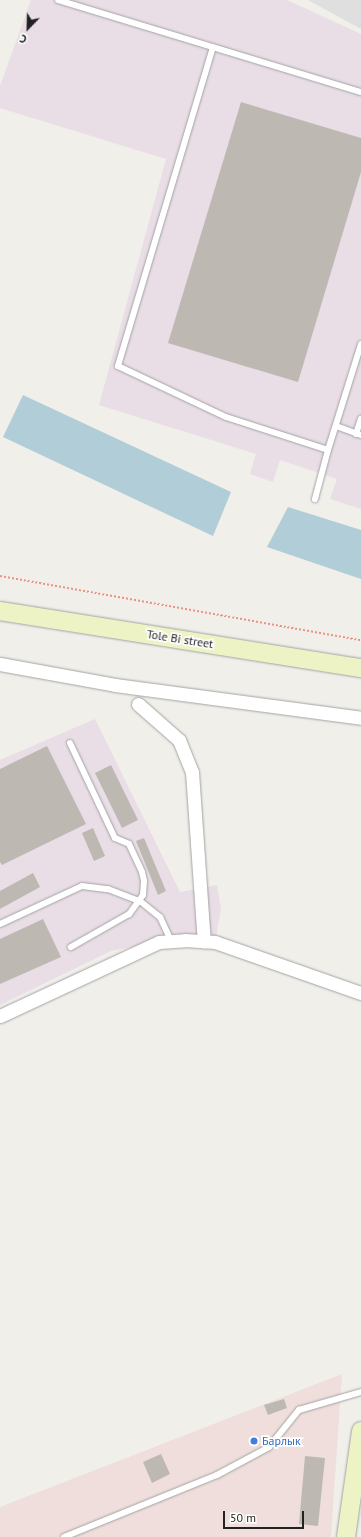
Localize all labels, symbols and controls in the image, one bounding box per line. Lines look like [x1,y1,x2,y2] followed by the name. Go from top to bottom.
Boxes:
[8,8,48,48] north arrow
[18,31,29,47] text: С
[146,627,214,651] street label: Tole Bi street
[262,1434,301,1448] place label: Барлык
[249,1436,259,1446] marker: Барлык
[225,1503,306,1529] scale bar
[230,1510,256,1525] text: 50 m

